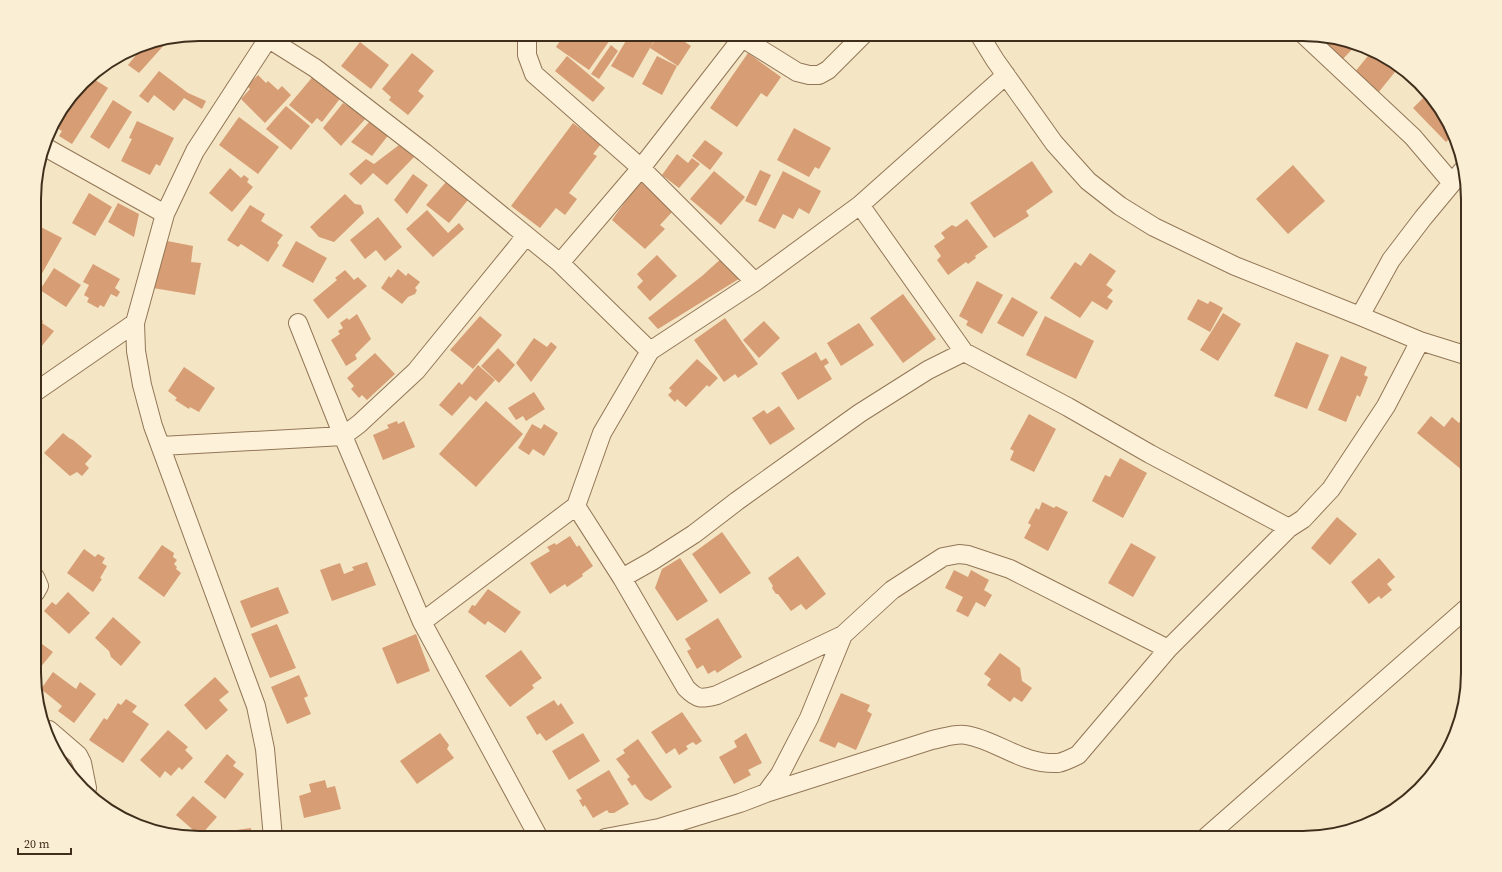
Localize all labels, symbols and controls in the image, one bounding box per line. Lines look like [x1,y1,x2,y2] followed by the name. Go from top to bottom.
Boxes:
[18,830,71,856] scale bar
[24,836,50,852] text: 20 m

